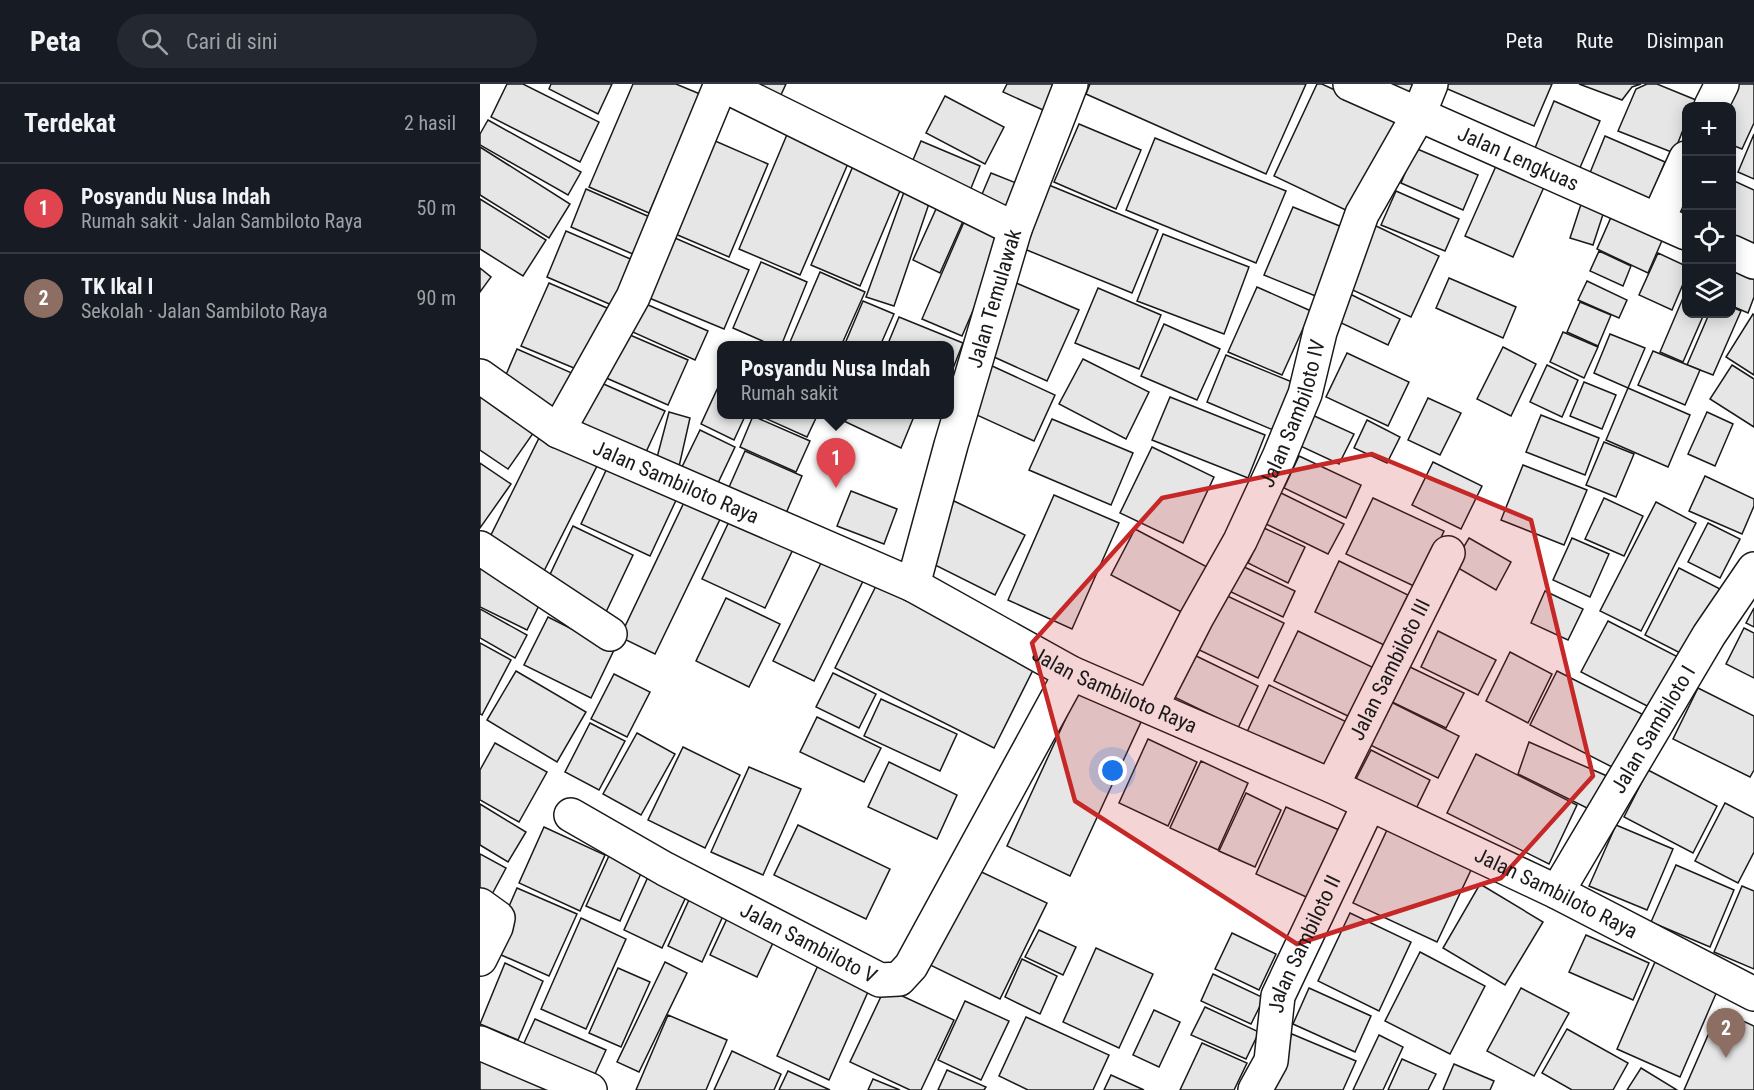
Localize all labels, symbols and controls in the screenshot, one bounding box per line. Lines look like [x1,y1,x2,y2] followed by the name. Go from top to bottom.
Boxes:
[117,14,537,68] search box
[30,25,81,58] text: Peta
[138,25,171,58] icon: search
[186,29,278,54] text: Cari di sini
[1505,29,1543,53] text: Peta
[1576,29,1613,53] text: Rute
[1646,29,1724,53] text: Disimpan
[1682,102,1736,318] map controls
[1682,102,1736,156] button: +
[24,108,116,138] text: Terdekat
[404,111,456,135] text: 2 hasil
[1454,121,1582,196] street label: Jalan Lengkuas
[1682,156,1736,210] button: −
[81,184,271,209] text: Posyandu Nusa Indah
[38,196,49,220] text: 1
[417,196,456,220] text: 50 m
[81,209,362,233] text: Rumah sakit · Jalan Sambiloto Raya
[1682,210,1736,264] button: locate
[963,226,1026,371] street label: Jalan Temulawak
[1682,264,1736,318] button: layers
[81,274,154,299] text: TK Ikal I
[38,286,49,310] text: 2
[417,286,456,310] text: 90 m
[81,299,328,323] text: Sekolah · Jalan Sambiloto Raya
[1255,337,1330,491] street label: Jalan Sambiloto IV
[717,341,954,419] popup
[741,356,930,381] text: Posyandu Nusa Indah
[741,381,838,405] text: Rumah sakit
[589,436,763,529] street label: Jalan Sambiloto Raya
[816,438,856,488] pin: 1
[1345,595,1435,744] street label: Jalan Sambiloto III
[1028,642,1201,738] street label: Jalan Sambiloto Raya
[1606,661,1700,797] street label: Jalan Sambiloto I
[1098,756,1127,785] your location
[1471,843,1641,944] street label: Jalan Sambiloto Raya
[1264,871,1345,1014] street label: Jalan Sambiloto II
[736,898,881,988] street label: Jalan Sambiloto V
[1706,1008,1746,1058] pin: 2

